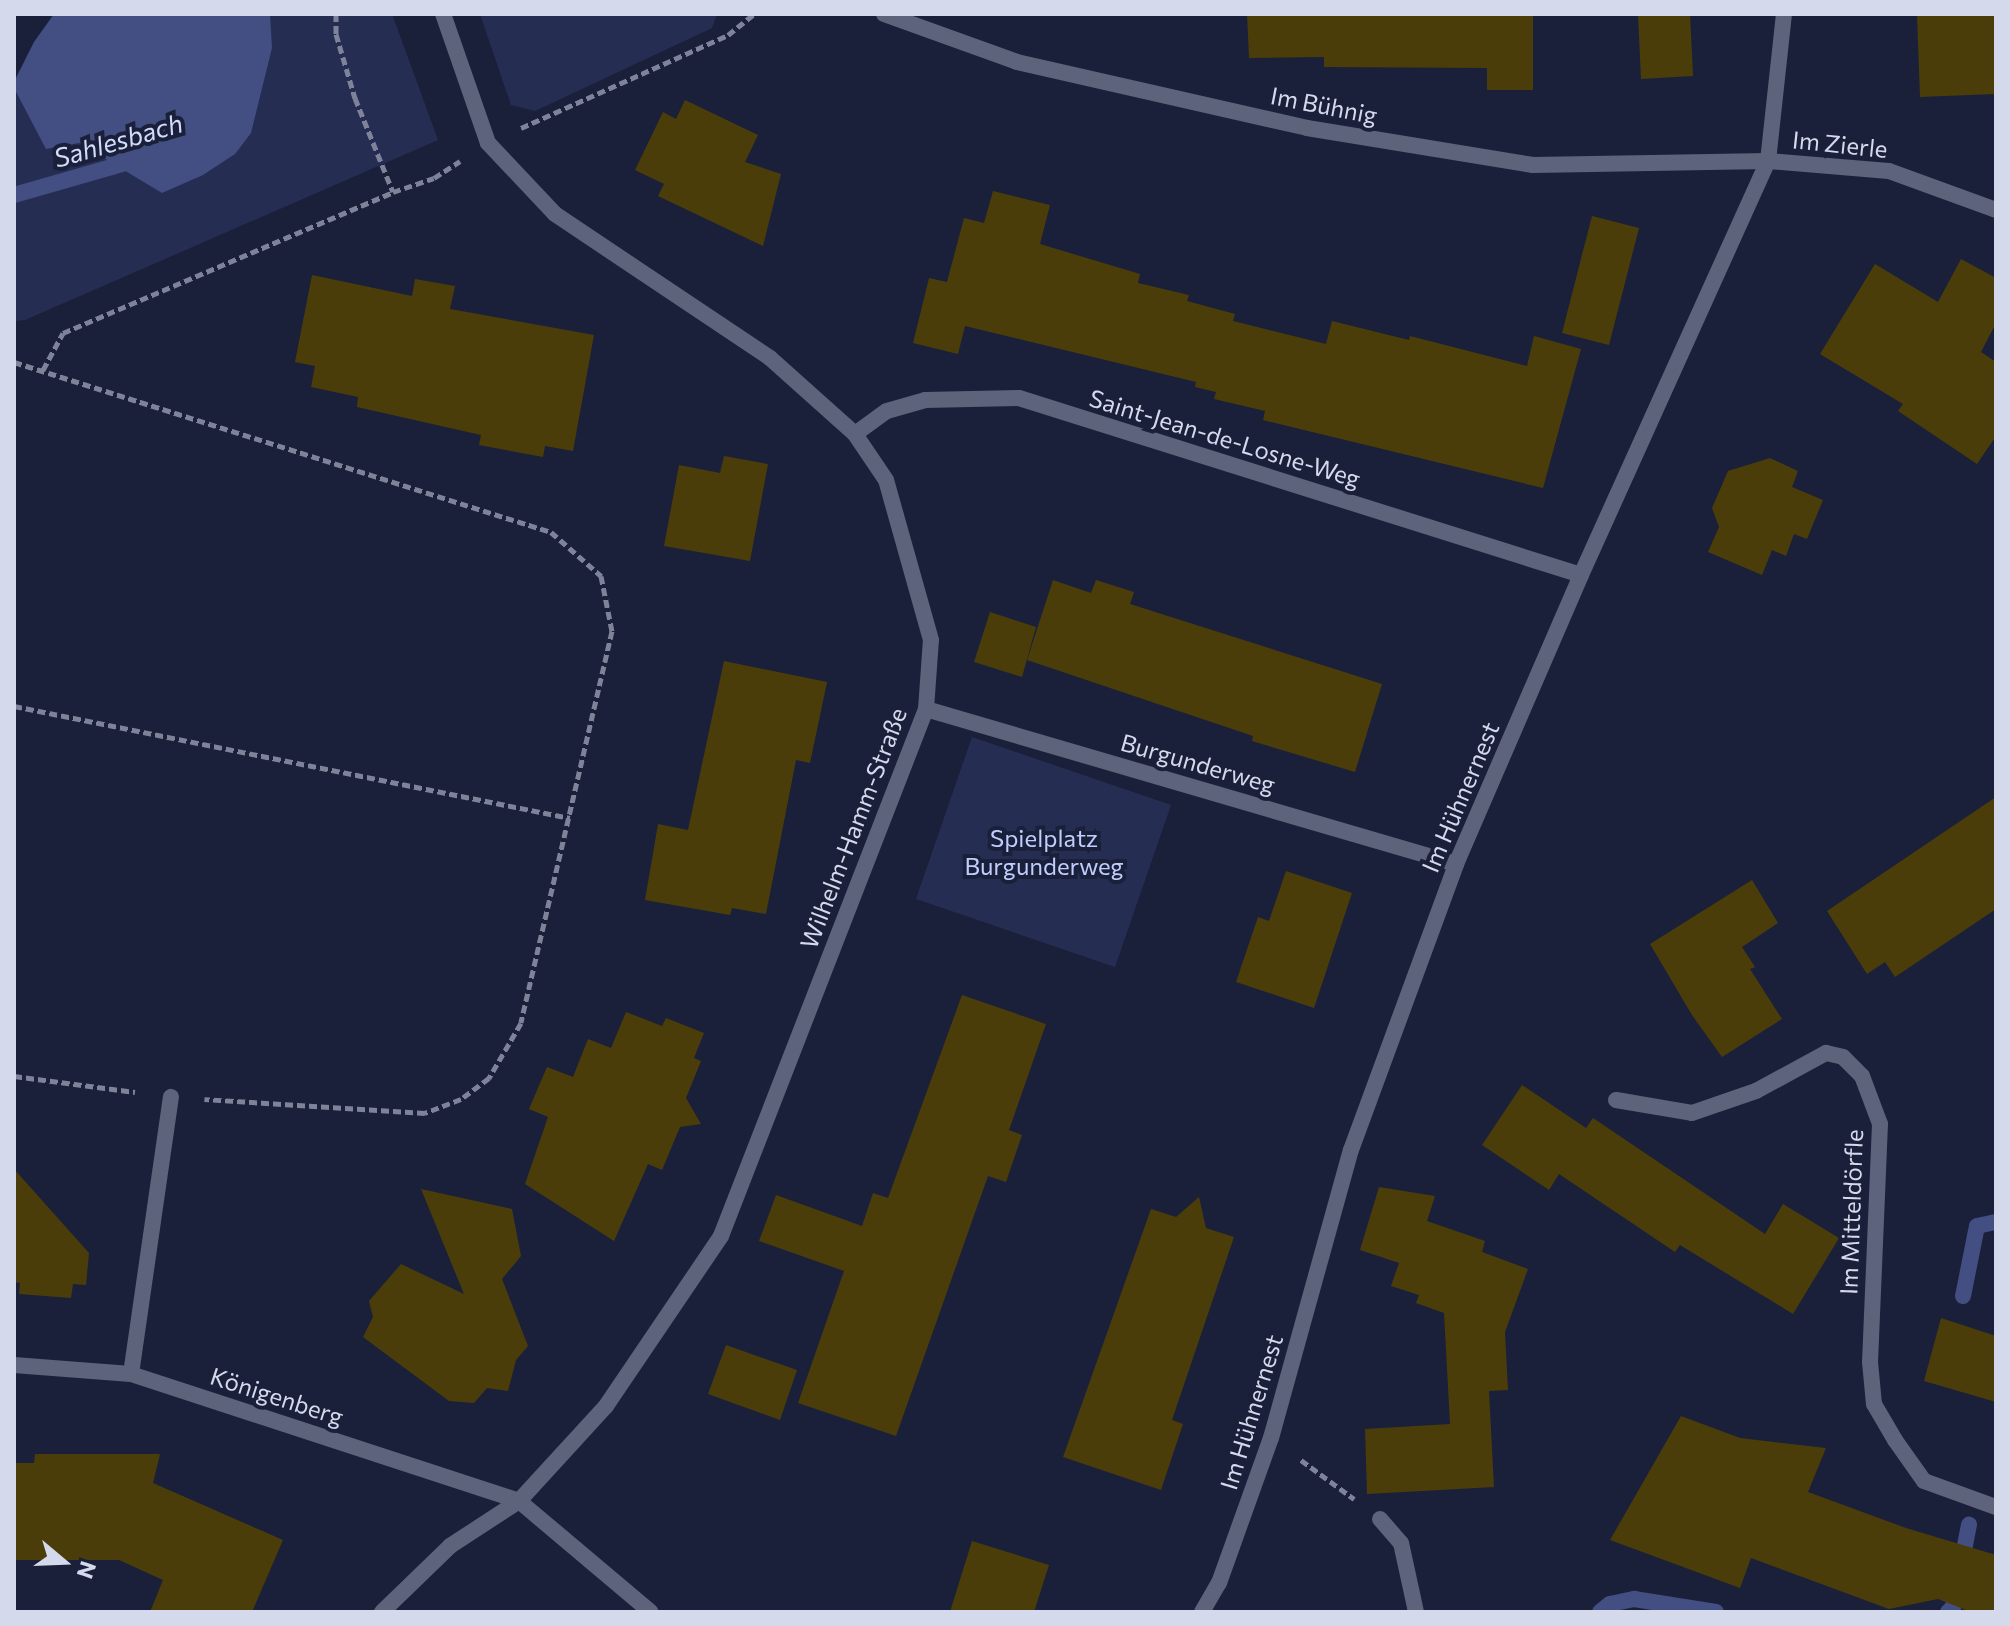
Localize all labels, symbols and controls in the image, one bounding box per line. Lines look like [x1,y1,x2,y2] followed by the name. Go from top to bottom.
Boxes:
[1268,81,1380,129] street label: Im Bühnig
[50,107,186,173] water label: Sahlesbach
[1791,125,1889,163] street label: Im Zierle
[1086,383,1364,493] street label: Saint-Jean-de-Losne-Weg
[794,703,912,953] street label: Wilhelm-Hamm-Straße
[1415,718,1505,876] street label: Im Hühnernest
[1118,727,1278,799] street label: Burgunderweg
[964,824,1124,880] park label: Spielplatz Burgunderweg
[1834,1129,1868,1295] street label: Im Mitteldörfle
[1214,1331,1288,1493] street label: Im Hühnernest
[207,1361,347,1431] street label: Königenberg
[24,1522,104,1602] north arrow
[72,1558,103,1582] text: N

